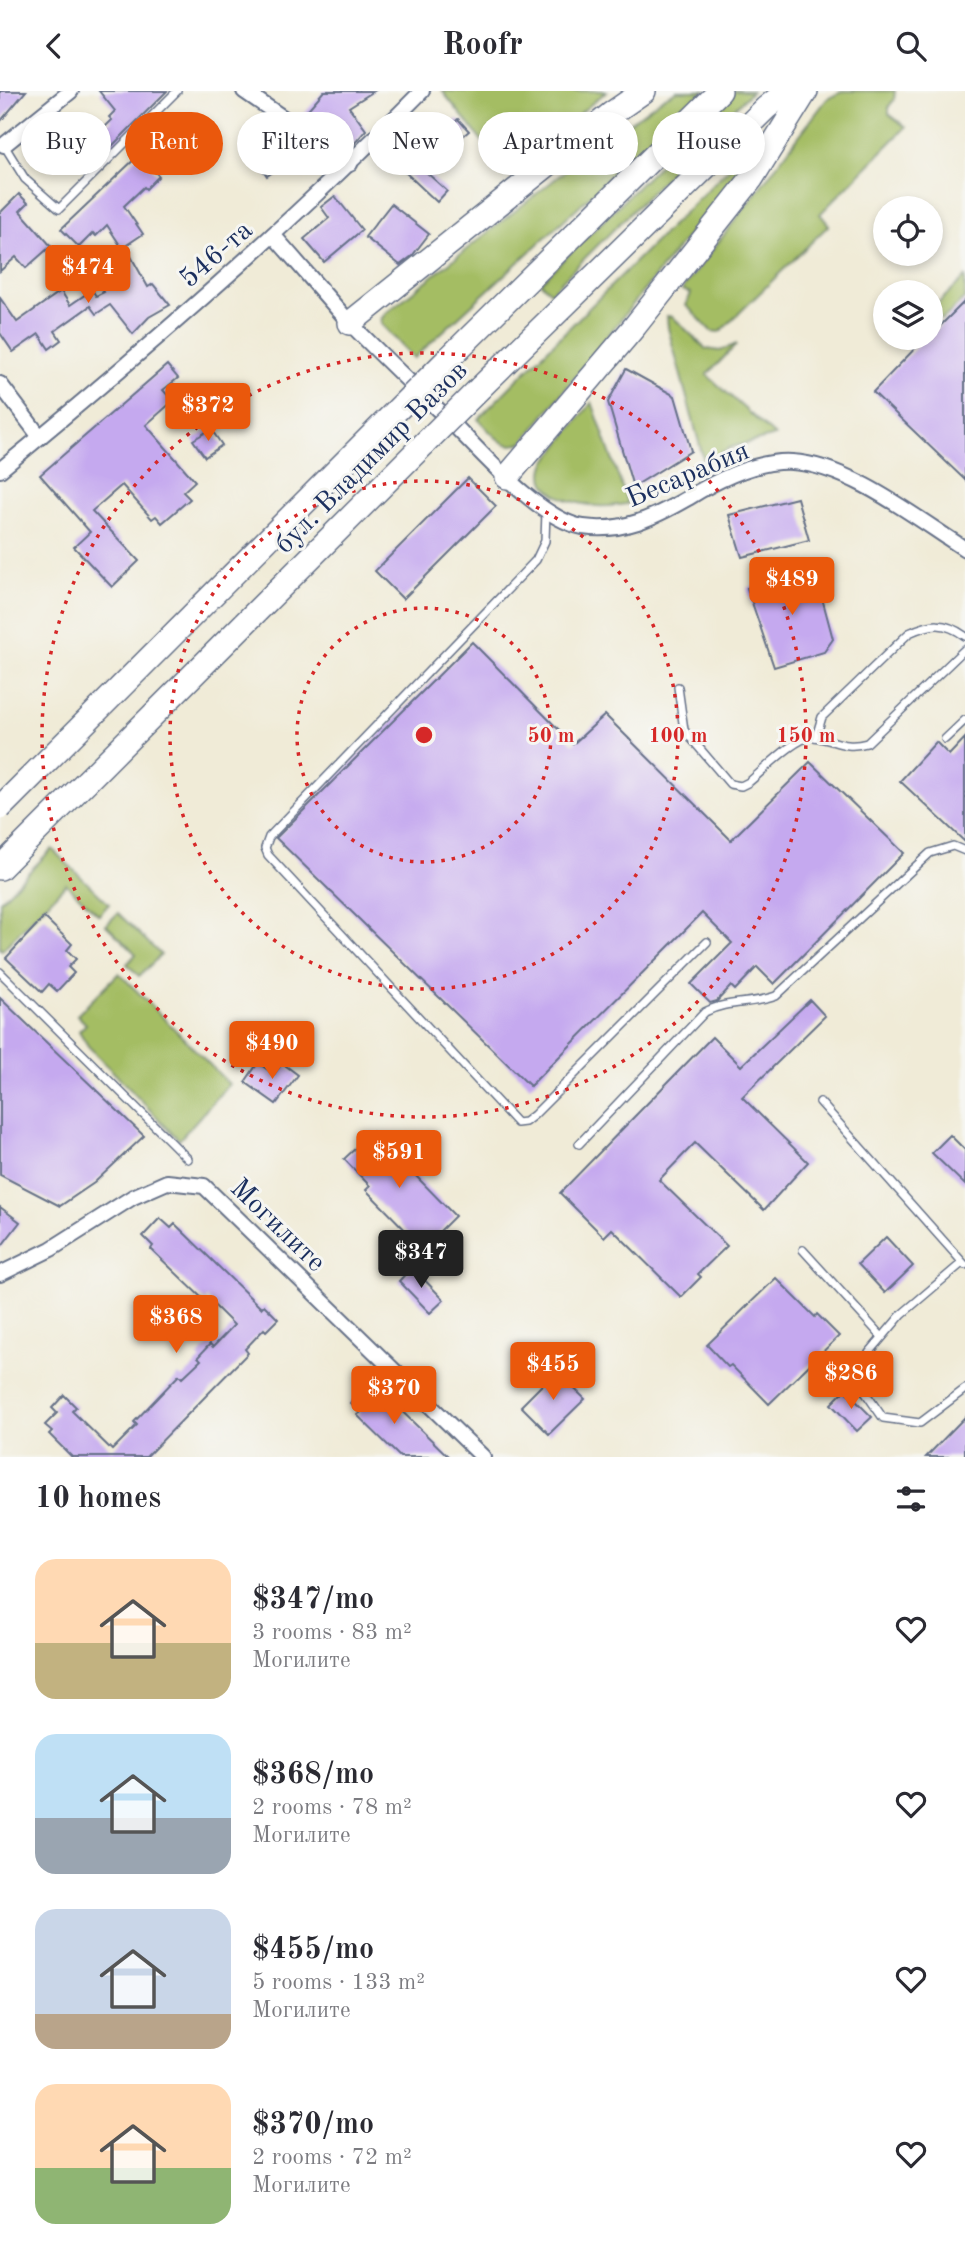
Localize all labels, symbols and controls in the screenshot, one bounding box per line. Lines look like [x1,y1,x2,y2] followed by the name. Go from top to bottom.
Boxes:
[35,27,73,65] icon: back
[892,27,930,65] icon: search
[442,30,523,62] text: Roofr
[21,112,111,175] chip: Buy
[125,112,223,175] chip: Rent
[237,112,354,175] chip: Filters
[368,112,464,175] chip: New
[478,112,638,175] chip: Apartment
[652,112,765,175] chip: House
[873,196,943,350] map controls
[873,196,943,266] button: locate
[175,216,259,294] street label: 546-та
[47,245,129,305] pin: $474
[61,256,115,279] text: $474
[873,280,943,350] button: layers
[271,357,474,560] street label: бул. Владимир Вазов
[167,383,249,443] pin: $372
[181,394,235,417] text: $372
[623,437,754,514] street label: Бесарабия
[751,557,833,617] pin: $489
[765,568,819,591] text: $489
[412,723,436,747] centre of rings
[527,726,575,747] text: 50 m
[648,726,708,747] text: 100 m
[776,726,836,747] text: 150 m
[231,1021,313,1081] pin: $490
[245,1032,299,1055] text: $490
[358,1131,440,1190] pin: $591
[372,1141,426,1164] text: $591
[224,1174,330,1278] street label: Могилите
[380,1231,462,1290] pin: $347
[394,1241,448,1264] text: $347
[135,1295,217,1355] pin: $368
[149,1306,203,1329] text: $368
[512,1343,594,1402] pin: $455
[810,1351,892,1411] pin: $286
[526,1353,580,1376] text: $455
[824,1362,878,1385] text: $286
[353,1367,435,1426] pin: $370
[367,1377,421,1400] text: $370
[892,1480,930,1518] icon: filters
[35,1484,161,1514] text: 10 homes
[252,1585,374,1615] text: $347/mo
[91,1587,175,1671] icon: home
[892,1610,930,1648] icon: heart
[252,1621,412,1644] text: 3 rooms · 83 m²
[252,1649,351,1672] text: Могилите
[252,1760,374,1790] text: $368/mo
[91,1762,175,1846] icon: home
[892,1785,930,1823] icon: heart
[252,1796,412,1819] text: 2 rooms · 78 m²
[252,1824,351,1847] text: Могилите
[252,1935,374,1965] text: $455/mo
[91,1937,175,2021] icon: home
[892,1960,930,1998] icon: heart
[252,1971,425,1994] text: 5 rooms · 133 m²
[252,1999,351,2022] text: Могилите
[252,2110,374,2140] text: $370/mo
[91,2112,175,2196] icon: home
[892,2135,930,2173] icon: heart
[252,2146,412,2169] text: 2 rooms · 72 m²
[252,2174,351,2197] text: Могилите

